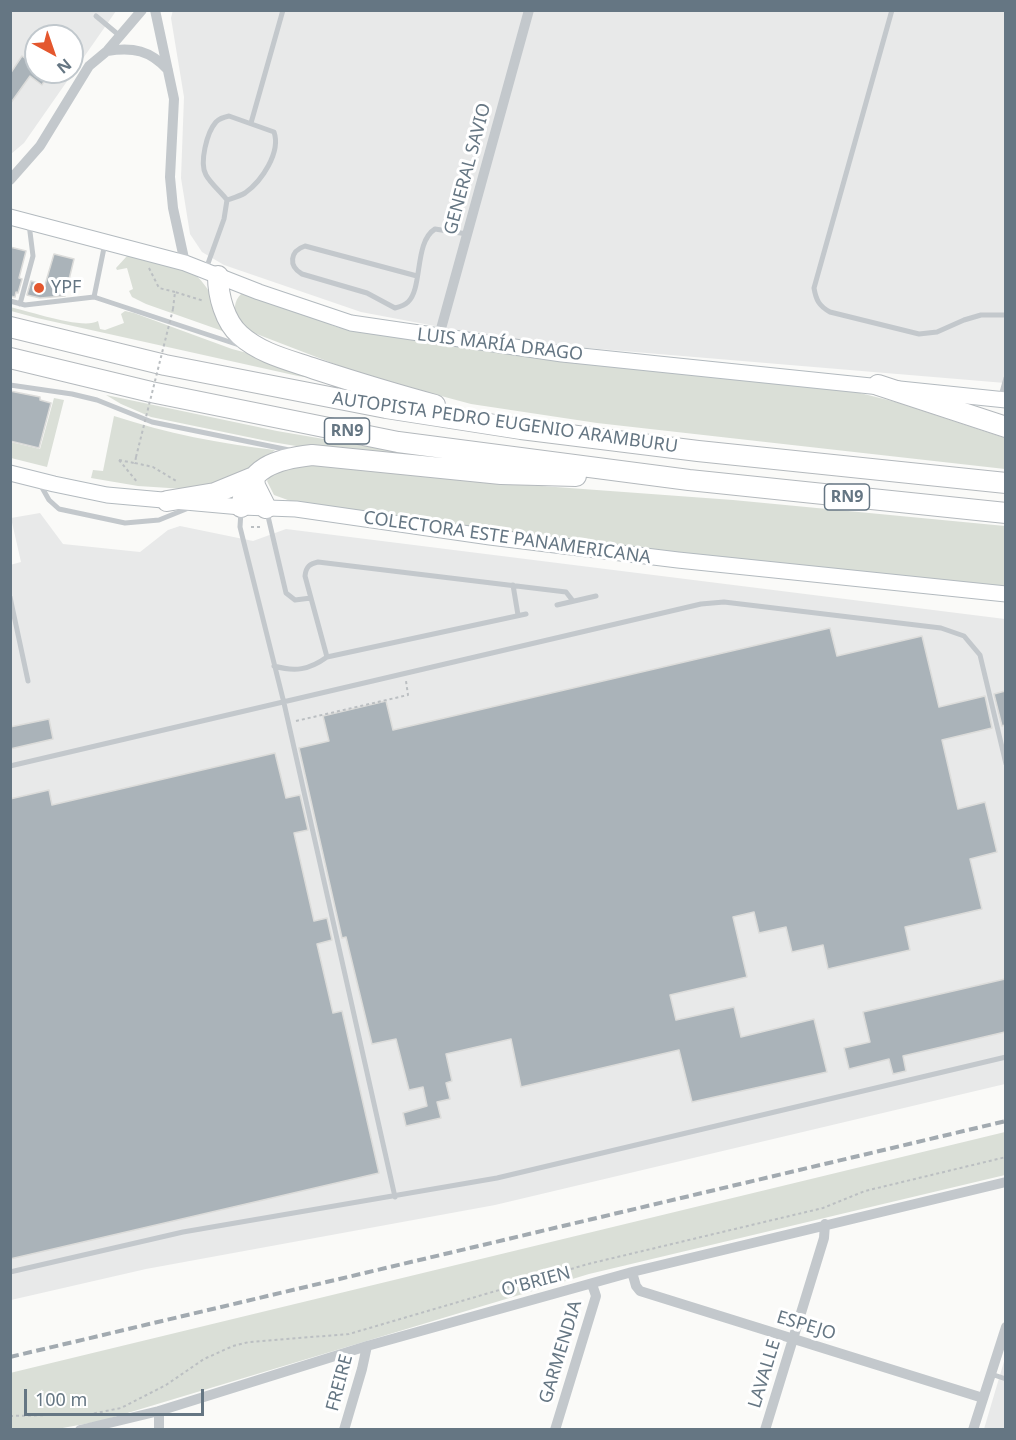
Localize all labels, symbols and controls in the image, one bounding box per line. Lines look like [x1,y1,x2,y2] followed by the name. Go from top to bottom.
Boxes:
[24,24,84,84] north arrow
[52,54,76,79] text: N
[440,101,496,237] street label: GENERAL SAVIO
[51,277,81,299] place label: YPF
[32,281,46,295] marker: YPF
[416,324,584,366] street label: LUIS MARÍA DRAGO
[331,388,679,458] street label: AUTOPISTA PEDRO EUGENIO ARAMBURU
[324,418,370,444] road number: RN9
[824,484,870,510] road number: RN9
[362,507,652,569] street label: COLECTORA ESTE PANAMERICANA
[499,1262,573,1302] street label: O'BRIEN
[535,1298,587,1406] street label: GARMENDIA
[774,1307,838,1345] street label: ESPEJO
[744,1337,786,1411] street label: LAVALLE
[322,1352,358,1414] street label: FREIRE
[27,1377,207,1415] scale bar
[35,1387,87,1411] text: 100 m

